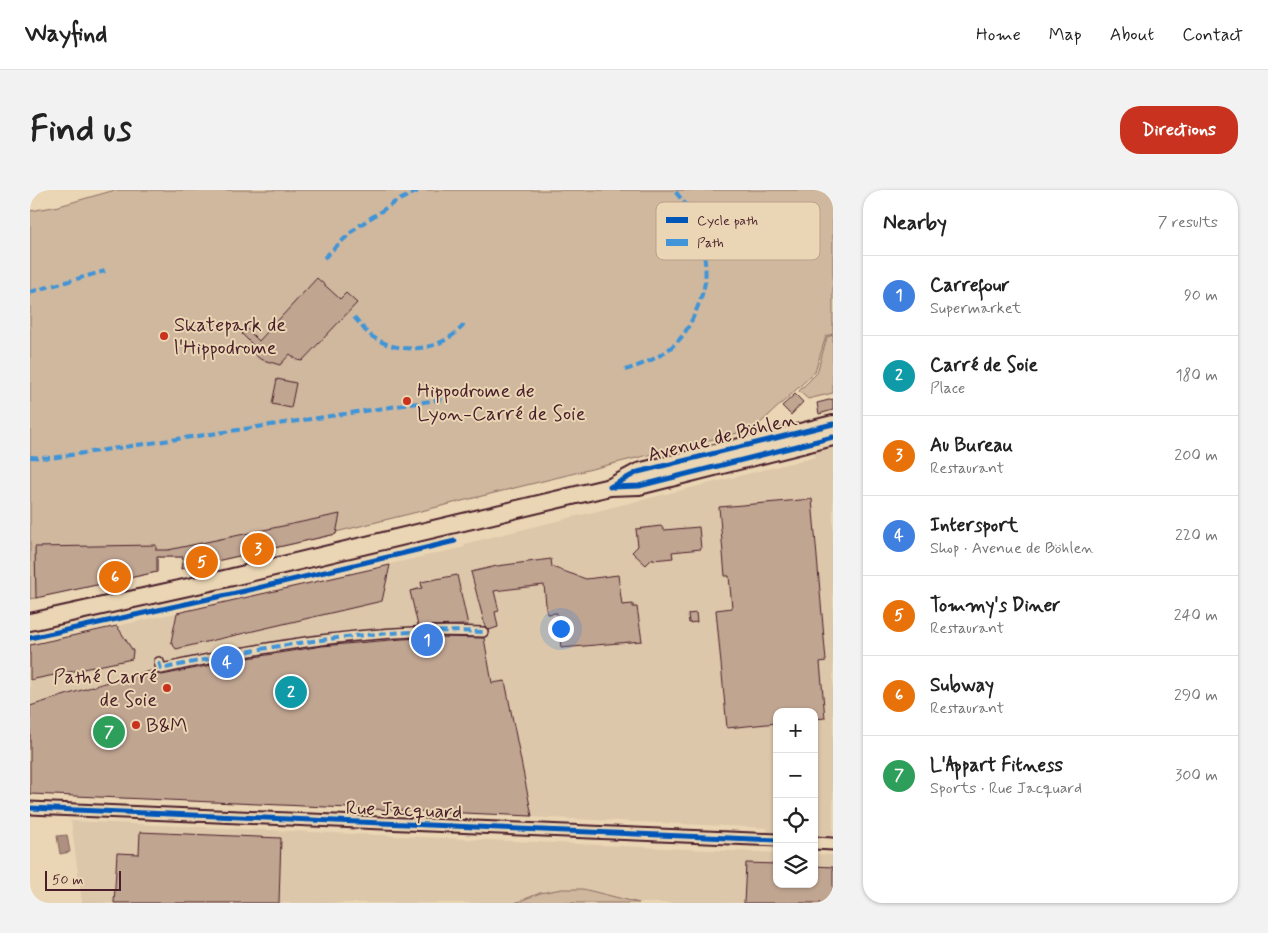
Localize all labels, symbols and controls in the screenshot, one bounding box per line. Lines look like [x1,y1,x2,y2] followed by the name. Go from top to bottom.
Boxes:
[25,19,107,50] text: Wayfind
[976,23,1021,47] text: Home
[1049,23,1082,47] text: Map
[1110,23,1154,47] text: About
[1182,23,1243,47] text: Contact
[1120,106,1238,154] button: Directions
[30,107,132,153] text: Find us
[656,202,820,260] legend
[883,209,947,237] text: Nearby
[697,212,758,230] text: Cycle path
[1158,212,1218,233] text: 7 results
[697,234,724,252] text: Path
[930,273,1010,298] text: Carrefour
[895,285,903,306] text: 1
[1184,285,1218,306] text: 90 m
[930,298,1021,319] text: Supermarket
[174,312,286,362] place label: Skatepark de l'Hippodrome
[158,330,170,342] marker: Skatepark de l'Hippodrome
[930,353,1038,378] text: Carré de Soie
[895,365,903,386] text: 2
[1175,365,1218,386] text: 180 m
[417,378,586,428] place label: Hippodrome de Lyon-Carré de Soie
[930,378,965,399] text: Place
[401,395,413,407] marker: Hippodrome de Lyon-Carré de Soie
[645,406,800,469] street label: Avenue de Böhlen
[930,433,1013,458] text: Au Bureau
[895,445,903,466] text: 3
[1174,445,1218,466] text: 200 m
[930,458,1004,479] text: Restaurant
[930,513,1018,538] text: Intersport
[894,525,904,546] text: 4
[1175,525,1218,546] text: 220 m
[242,530,274,568] pin: 3
[930,538,1094,559] text: Shop · Avenue de Böhlen
[186,543,218,581] pin: 5
[99,558,131,596] pin: 6
[930,593,1060,618] text: Tommy's Diner
[894,605,904,626] text: 5
[1174,605,1218,626] text: 240 m
[548,616,574,642] your location
[930,618,1004,639] text: Restaurant
[411,621,443,659] pin: 1
[211,643,243,681] pin: 4
[53,664,157,714] place label: Pathé Carré de Soie
[275,673,307,711] pin: 2
[930,673,994,698] text: Subway
[161,682,173,694] marker: Pathé Carré de Soie
[895,685,903,706] text: 6
[1174,685,1218,706] text: 290 m
[930,698,1004,719] text: Restaurant
[773,708,818,888] map controls
[773,708,818,753] button: +
[93,713,125,751] pin: 7
[146,713,188,740] place label: B&M
[130,719,142,731] marker: B&M
[773,753,818,798] button: −
[930,753,1063,778] text: L'Appart Fitness
[894,765,904,786] text: 7
[1175,765,1218,786] text: 300 m
[930,778,1082,799] text: Sports · Rue Jacquard
[345,795,463,826] street label: Rue Jacquard
[773,798,818,843] button: locate
[773,843,818,888] button: layers
[45,868,121,891] scale bar
[52,871,83,889] text: 50 m

